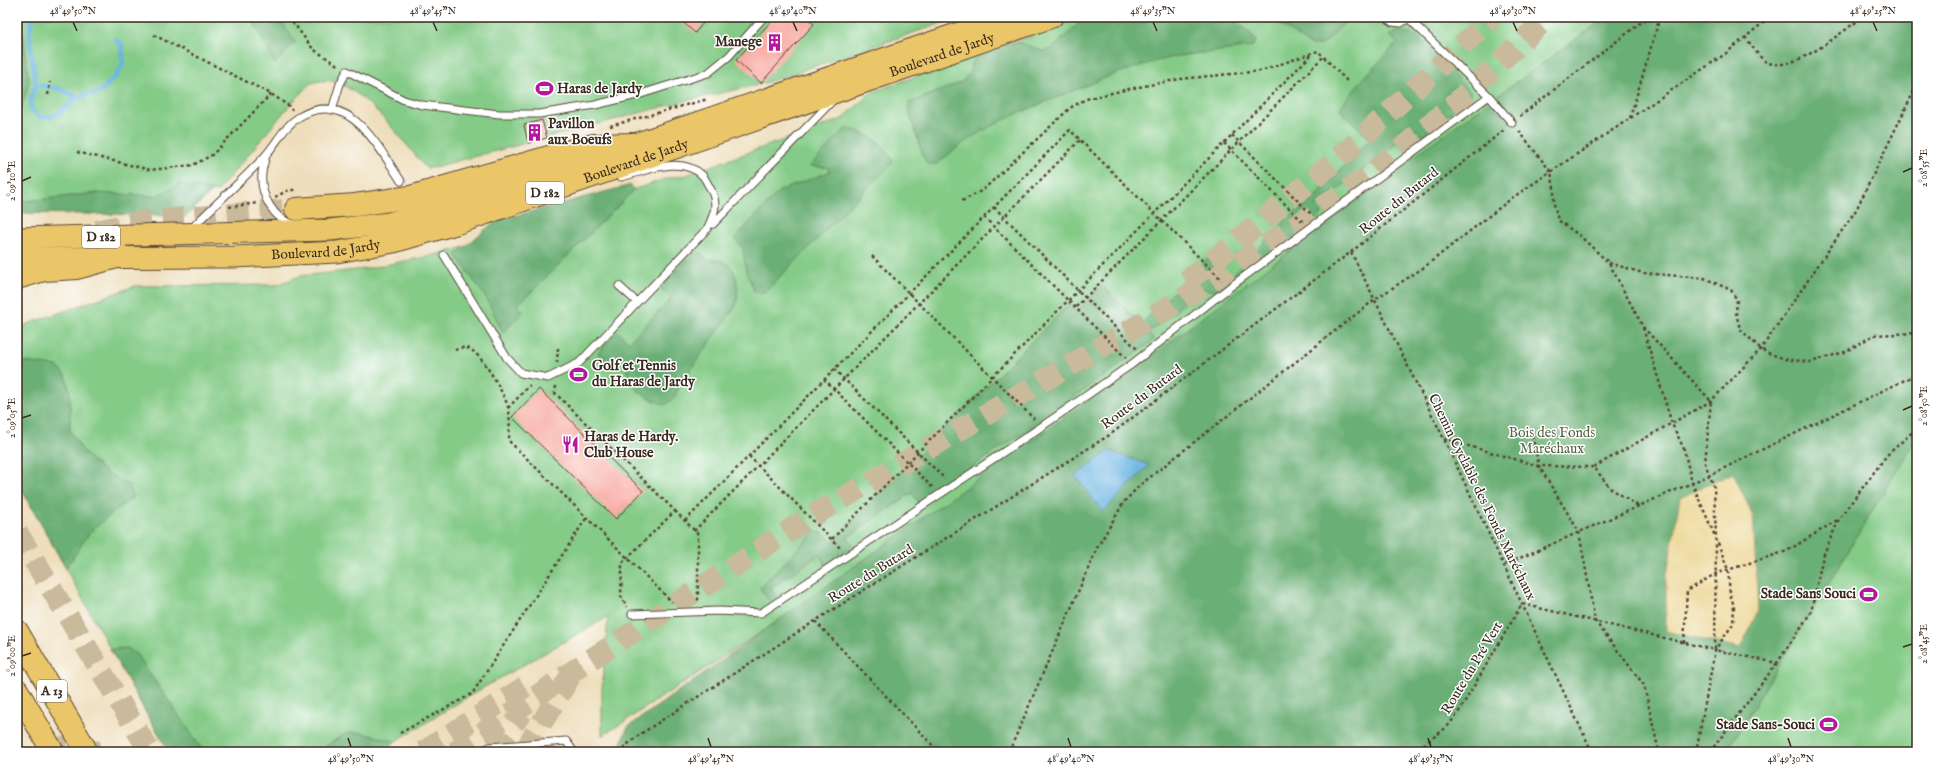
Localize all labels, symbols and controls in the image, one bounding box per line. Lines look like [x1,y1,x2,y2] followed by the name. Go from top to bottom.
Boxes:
[50,5,96,18] text: 48°49'50"N
[410,5,456,18] text: 48°49'45"N
[769,5,817,18] text: 48°49'40"N
[1131,5,1176,18] text: 48°49'35"N
[1490,5,1536,18] text: 48°49'30"N
[1850,5,1896,18] text: 48°49'25"N
[887,29,997,82] street label: Boulevard de Jardy
[765,32,785,52] building icon: Manege
[715,33,763,51] place label: Manege
[534,79,554,99] sports icon: Haras de Jardy
[557,80,643,98] place label: Haras de Jardy
[548,115,612,149] place label: Pavillon aux Boeufs
[525,122,545,142] building icon: Pavillon aux Boeufs
[581,135,691,188] street label: Boulevard de Jardy
[1918,149,1931,187] text: 2°08'55"E
[6,161,19,201] text: 2°09'10"E
[1355,163,1443,239] street label: Route du Butard
[526,182,564,204] road number: D 182
[82,226,120,248] road number: D 182
[271,236,382,264] street label: Boulevard de Jardy
[592,357,696,391] place label: Golf et Tennis du Haras de Jardy
[1098,360,1187,433] street label: Route du Butard
[569,364,589,384] sports icon: Golf et Tennis du Haras de Jardy
[1918,386,1931,426] text: 2°08'50"E
[1424,391,1540,603] street label: Chemin Cyclable des Fonds Maréchaux
[6,398,19,438] text: 2°09'05"E
[1509,424,1595,458] park label: Bois des Fonds Maréchaux
[584,428,678,462] place label: Haras de Hardy. Club House
[561,435,581,455] restaurant icon: Haras de Hardy. Club House
[825,540,918,607] street label: Route du Butard
[1859,584,1879,604] sports icon: Stade Sans Souci
[1761,585,1856,603] place label: Stade Sans Souci
[1437,618,1507,718] street label: Route du Pré Vert
[1918,624,1931,664] text: 2°08'45"E
[6,635,19,677] text: 2°09'00"E
[37,680,67,702] road number: A 13
[1818,715,1838,735] sports icon: Stade Sans-Souci
[1716,716,1815,734] place label: Stade Sans-Souci
[328,753,374,766] text: 48°49'50"N
[688,753,734,766] text: 48°49'45"N
[1047,753,1095,766] text: 48°49'40"N
[1409,753,1454,766] text: 48°49'35"N
[1768,753,1814,766] text: 48°49'30"N

